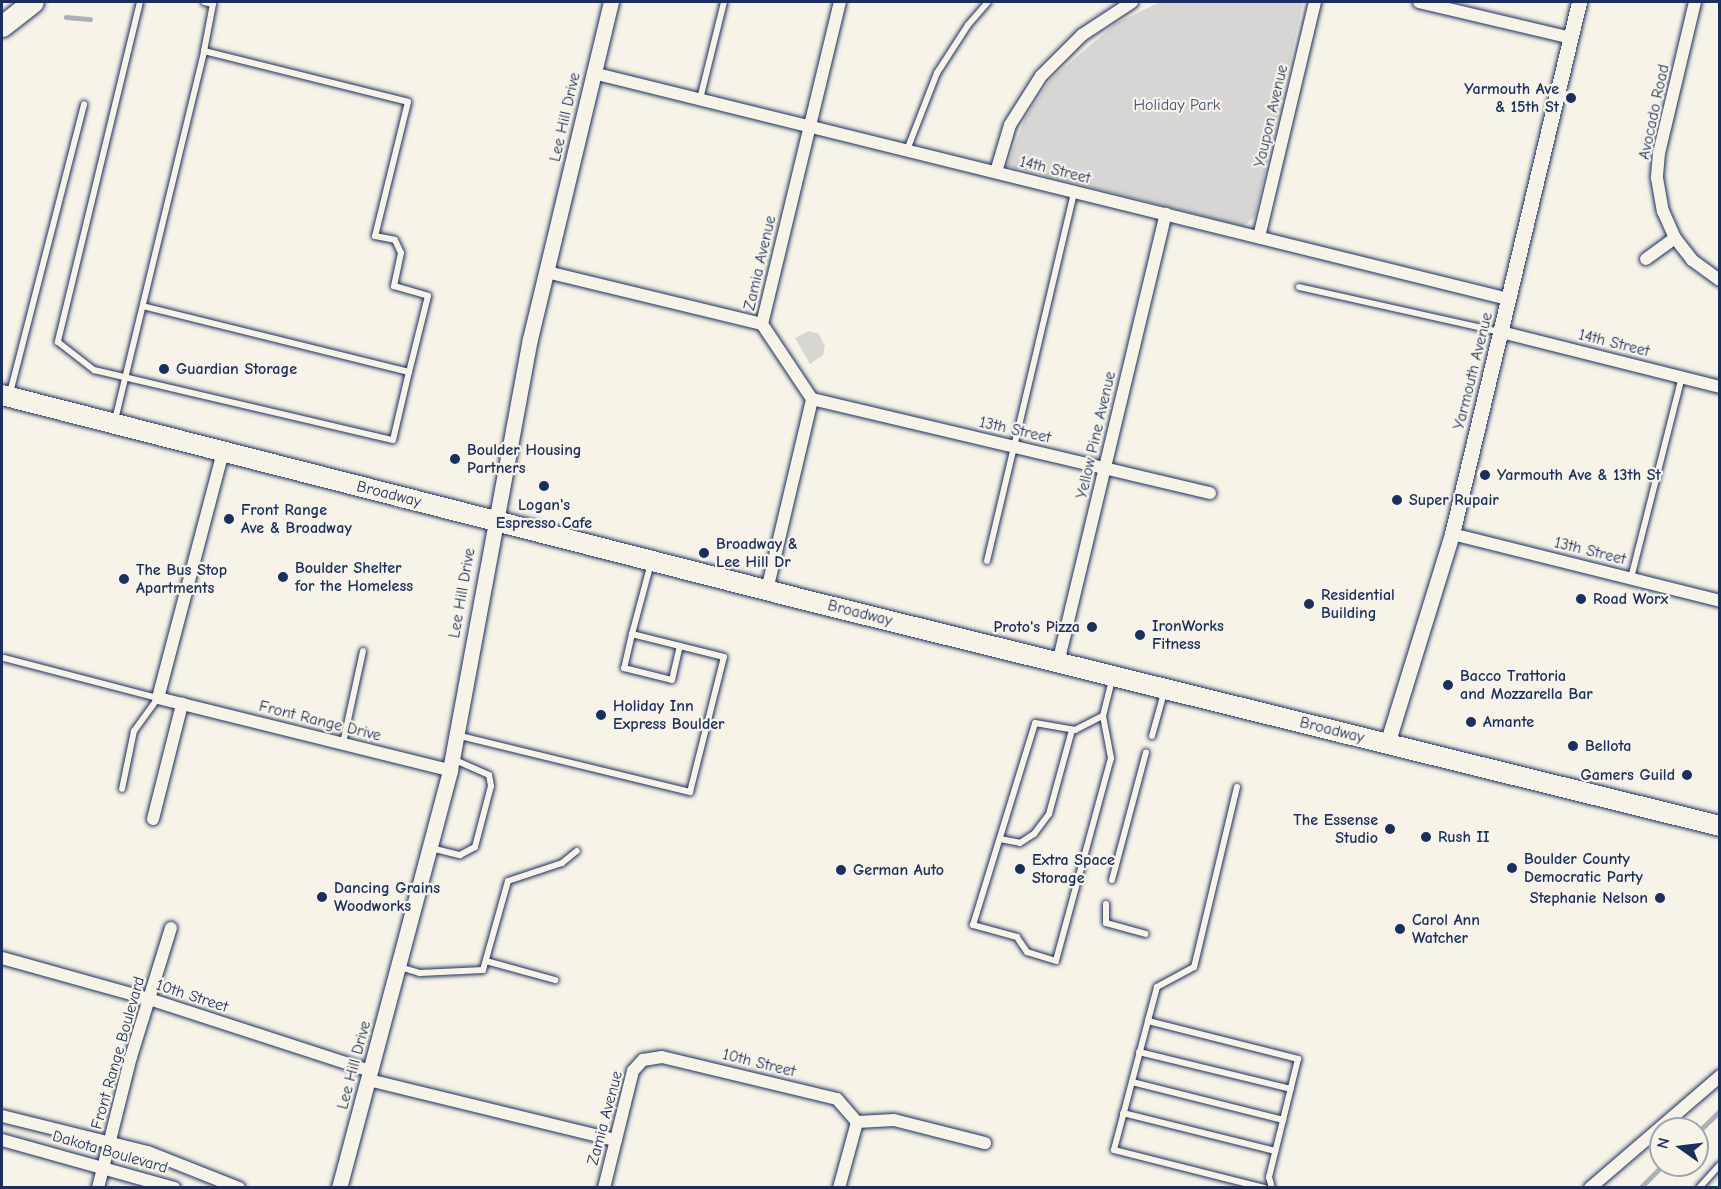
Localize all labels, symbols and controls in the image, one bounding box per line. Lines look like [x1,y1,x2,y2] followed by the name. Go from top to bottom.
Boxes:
[1250,63,1292,169] street label: Yaupon Avenue
[1635,63,1673,161] street label: Avocado Road
[545,70,585,164] street label: Lee Hill Drive
[1464,79,1559,117] place label: Yarmouth Ave & 15th St
[1564,91,1578,105] marker: Yarmouth Ave & 15th St
[1133,95,1221,115] park label: Holiday Park
[1017,152,1093,188] street label: 14th Street
[740,214,780,312] street label: Zamia Avenue
[1449,310,1497,432] street label: Yarmouth Avenue
[1576,325,1652,361] street label: 14th Street
[176,359,297,379] place label: Guardian Storage
[157,362,171,376] marker: Guardian Storage
[1072,369,1120,501] street label: Yellow Pine Avenue
[977,412,1053,448] street label: 13th Street
[467,440,582,478] place label: Boulder Housing Partners
[448,452,462,466] marker: Boulder Housing Partners
[1497,465,1661,485] place label: Yarmouth Ave & 13th St
[1478,468,1492,482] marker: Yarmouth Ave & 13th St
[355,477,423,511] street label: Broadway
[537,479,551,493] marker: Logan's Espresso Cafe
[1409,490,1499,510] place label: Super Rupair
[1390,493,1404,507] marker: Super Rupair
[496,495,592,533] place label: Logan's Espresso Cafe
[241,500,352,538] place label: Front Range Ave & Broadway
[222,512,236,526] marker: Front Range Ave & Broadway
[1552,533,1628,569] street label: 13th Street
[716,534,798,572] place label: Broadway & Lee Hill Dr
[445,546,479,640] street label: Lee Hill Drive
[697,546,711,560] marker: Broadway & Lee Hill Dr
[295,558,413,596] place label: Boulder Shelter for the Homeless
[136,560,227,598] place label: The Bus Stop Apartments
[276,570,290,584] marker: Boulder Shelter for the Homeless
[117,572,131,586] marker: The Bus Stop Apartments
[1321,585,1395,623] place label: Residential Building
[1593,589,1668,609] place label: Road Worx
[1574,592,1588,606] marker: Road Worx
[826,596,894,630] street label: Broadway
[1302,597,1316,611] marker: Residential Building
[1152,616,1224,654] place label: IronWorks Fitness
[993,617,1080,637] place label: Proto's Pizza
[1085,620,1099,634] marker: Proto's Pizza
[1133,628,1147,642] marker: IronWorks Fitness
[1460,666,1593,704] place label: Bacco Trattoria and Mozzarella Bar
[1441,678,1455,692] marker: Bacco Trattoria and Mozzarella Bar
[613,696,725,734] place label: Holiday Inn Express Boulder
[257,697,383,745] street label: Front Range Drive
[594,708,608,722] marker: Holiday Inn Express Boulder
[1483,712,1534,732] place label: Amante
[1298,713,1366,747] street label: Broadway
[1464,715,1478,729] marker: Amante
[1585,736,1631,756] place label: Bellota
[1566,739,1580,753] marker: Bellota
[1580,765,1675,785] place label: Gamers Guild
[1680,768,1694,782] marker: Gamers Guild
[1293,810,1378,848] place label: The Essense Studio
[1383,822,1397,836] marker: The Essense Studio
[1438,827,1490,847] place label: Rush II
[1419,830,1433,844] marker: Rush II
[1524,849,1643,887] place label: Boulder County Democratic Party
[1032,850,1115,888] place label: Extra Space Storage
[853,860,944,880] place label: German Auto
[1505,861,1519,875] marker: Boulder County Democratic Party
[1013,862,1027,876] marker: Extra Space Storage
[834,863,848,877] marker: German Auto
[334,878,440,916] place label: Dancing Grains Woodworks
[1530,888,1648,908] place label: Stephanie Nelson
[315,890,329,904] marker: Dancing Grains Woodworks
[1653,891,1667,905] marker: Stephanie Nelson
[1412,910,1480,948] place label: Carol Ann Watcher
[1393,922,1407,936] marker: Carol Ann Watcher
[87,974,149,1132] street label: Front Range Boulevard
[154,975,230,1017] street label: 10th Street
[333,1019,375,1111] street label: Lee Hill Drive
[720,1045,798,1081] street label: 10th Street
[583,1069,627,1167] street label: Zamia Avenue
[1649,1117,1709,1177] north arrow
[50,1126,170,1178] street label: Dakota Boulevard
[1653,1136,1673,1150] text: N

